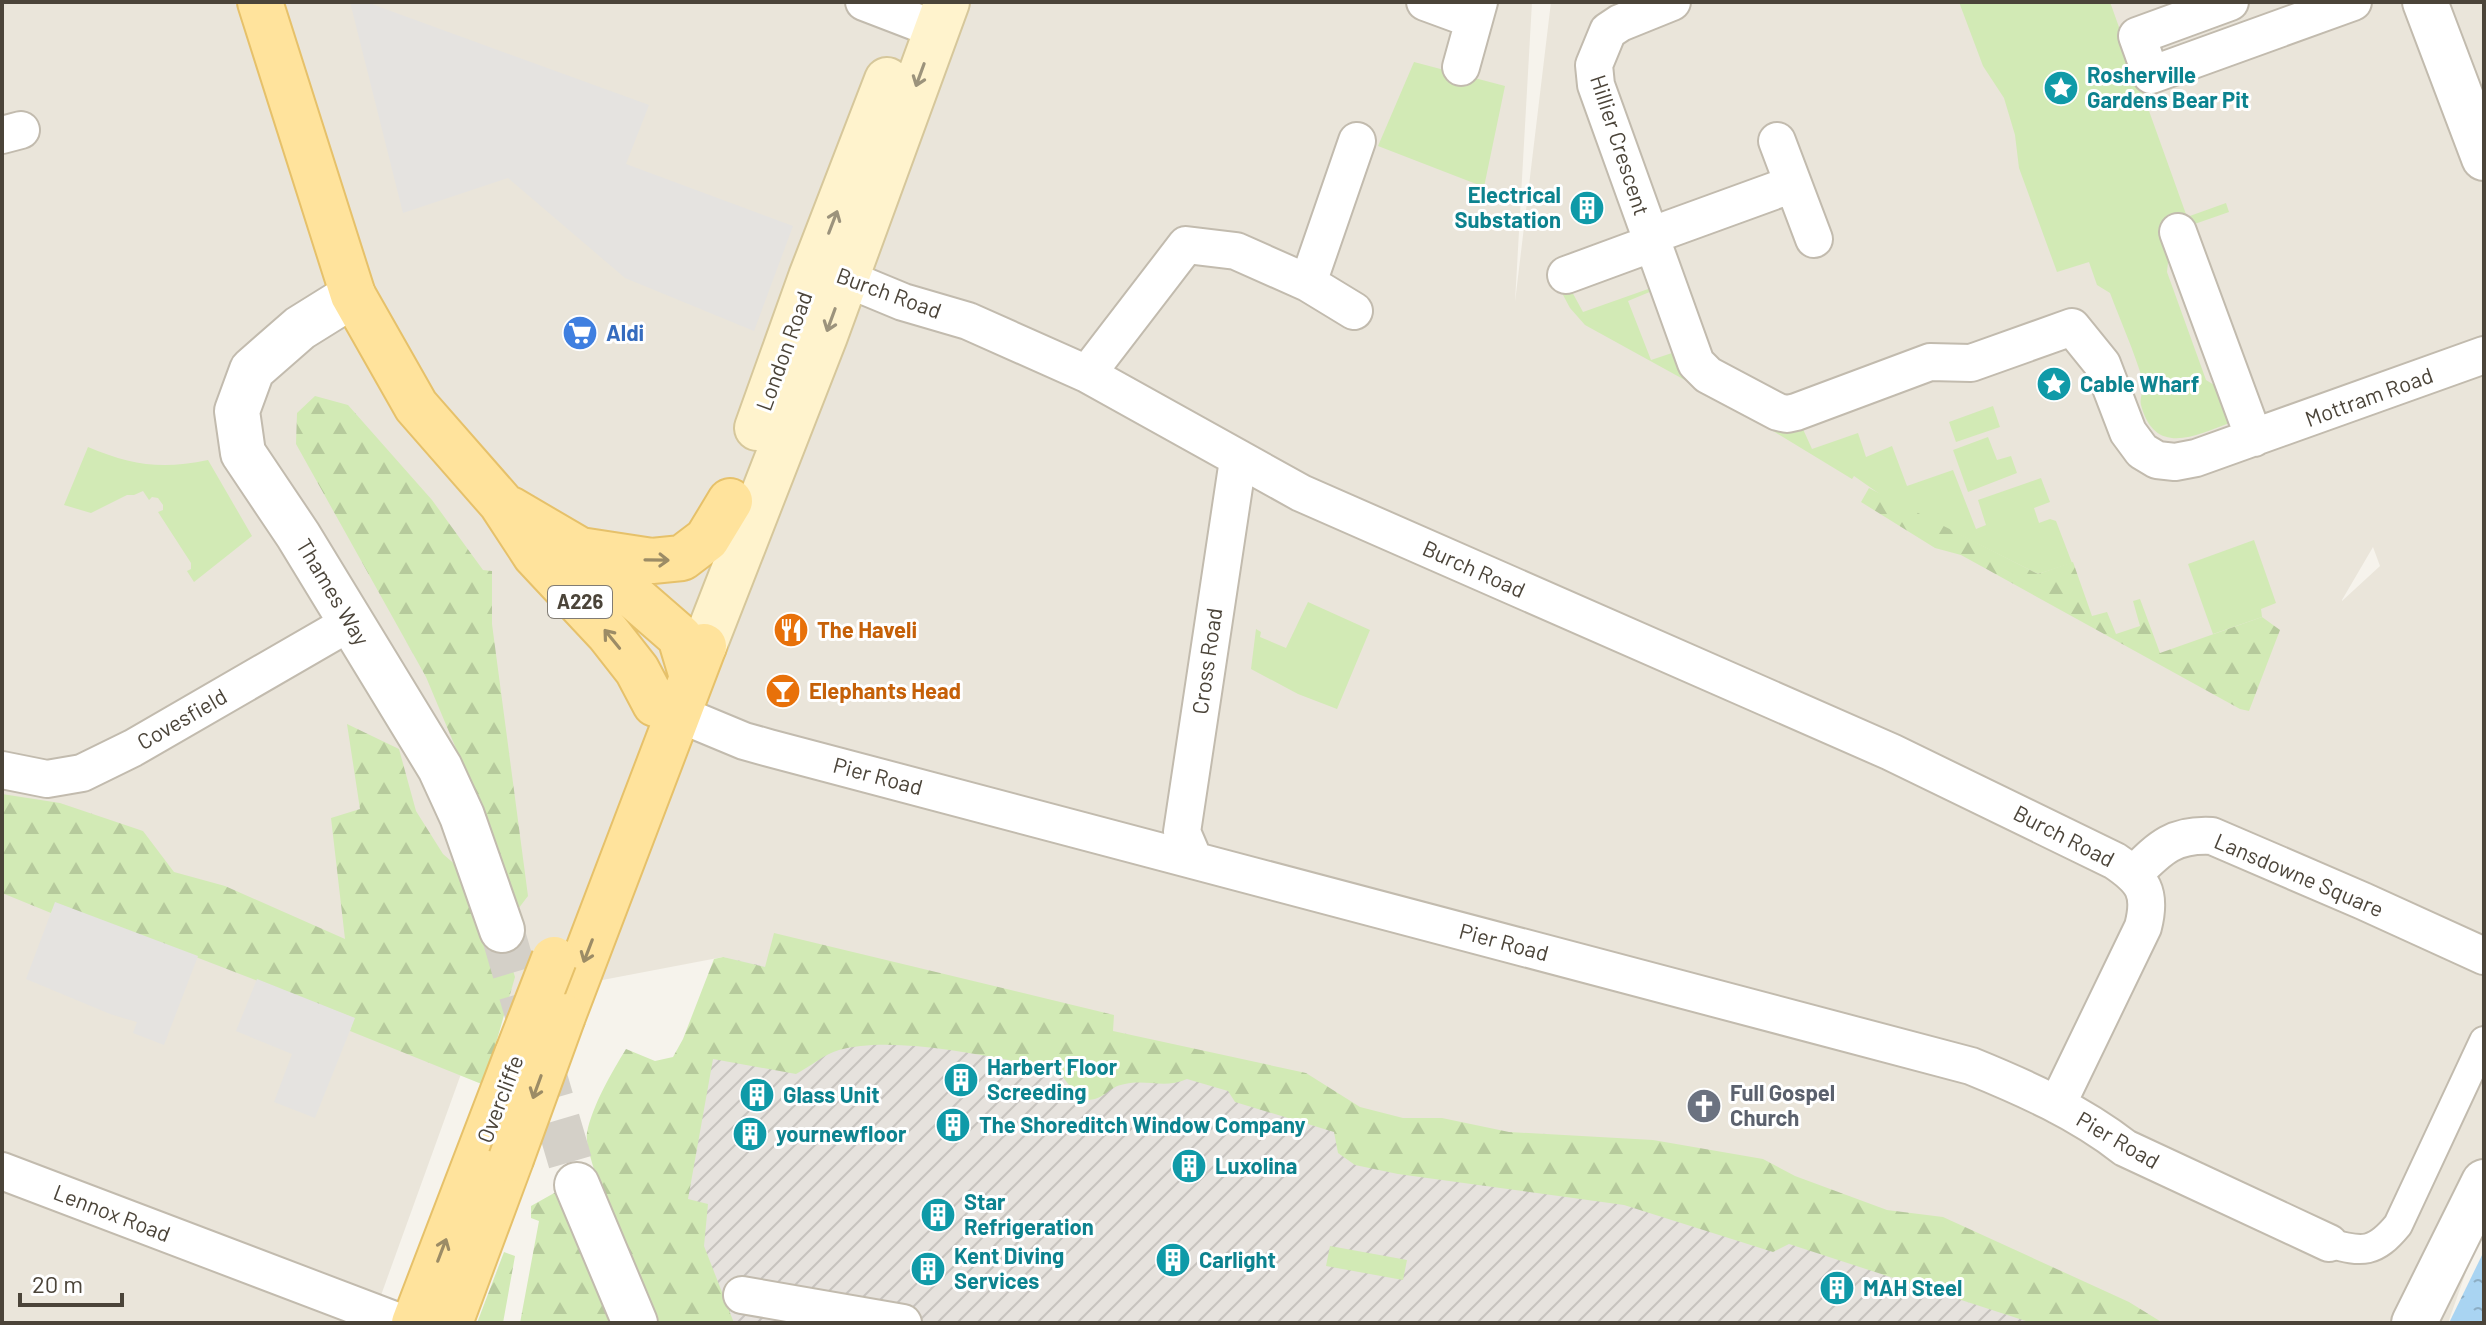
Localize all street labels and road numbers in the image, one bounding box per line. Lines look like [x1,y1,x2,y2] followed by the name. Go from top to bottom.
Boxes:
[1586,71,1656,218] street label: Hillier Crescent
[833,261,945,323] street label: Burch Road
[749,287,817,414] street label: London Road
[2301,361,2436,431] street label: Mottram Road
[292,533,376,649] street label: Thames Way
[1419,534,1530,602] street label: Burch Road
[548,586,612,618] road number: A226
[1186,606,1226,716] street label: Cross Road
[132,682,231,754] street label: Covesfield
[831,751,926,799] street label: Pier Road
[2010,799,2119,872] street label: Burch Road
[2211,827,2388,921] street label: Lansdowne Square
[1457,917,1552,965] street label: Pier Road
[470,1051,528,1146] street label: Overcliffe
[2072,1105,2165,1173] street label: Pier Road
[50,1178,174,1246] street label: Lennox Road

